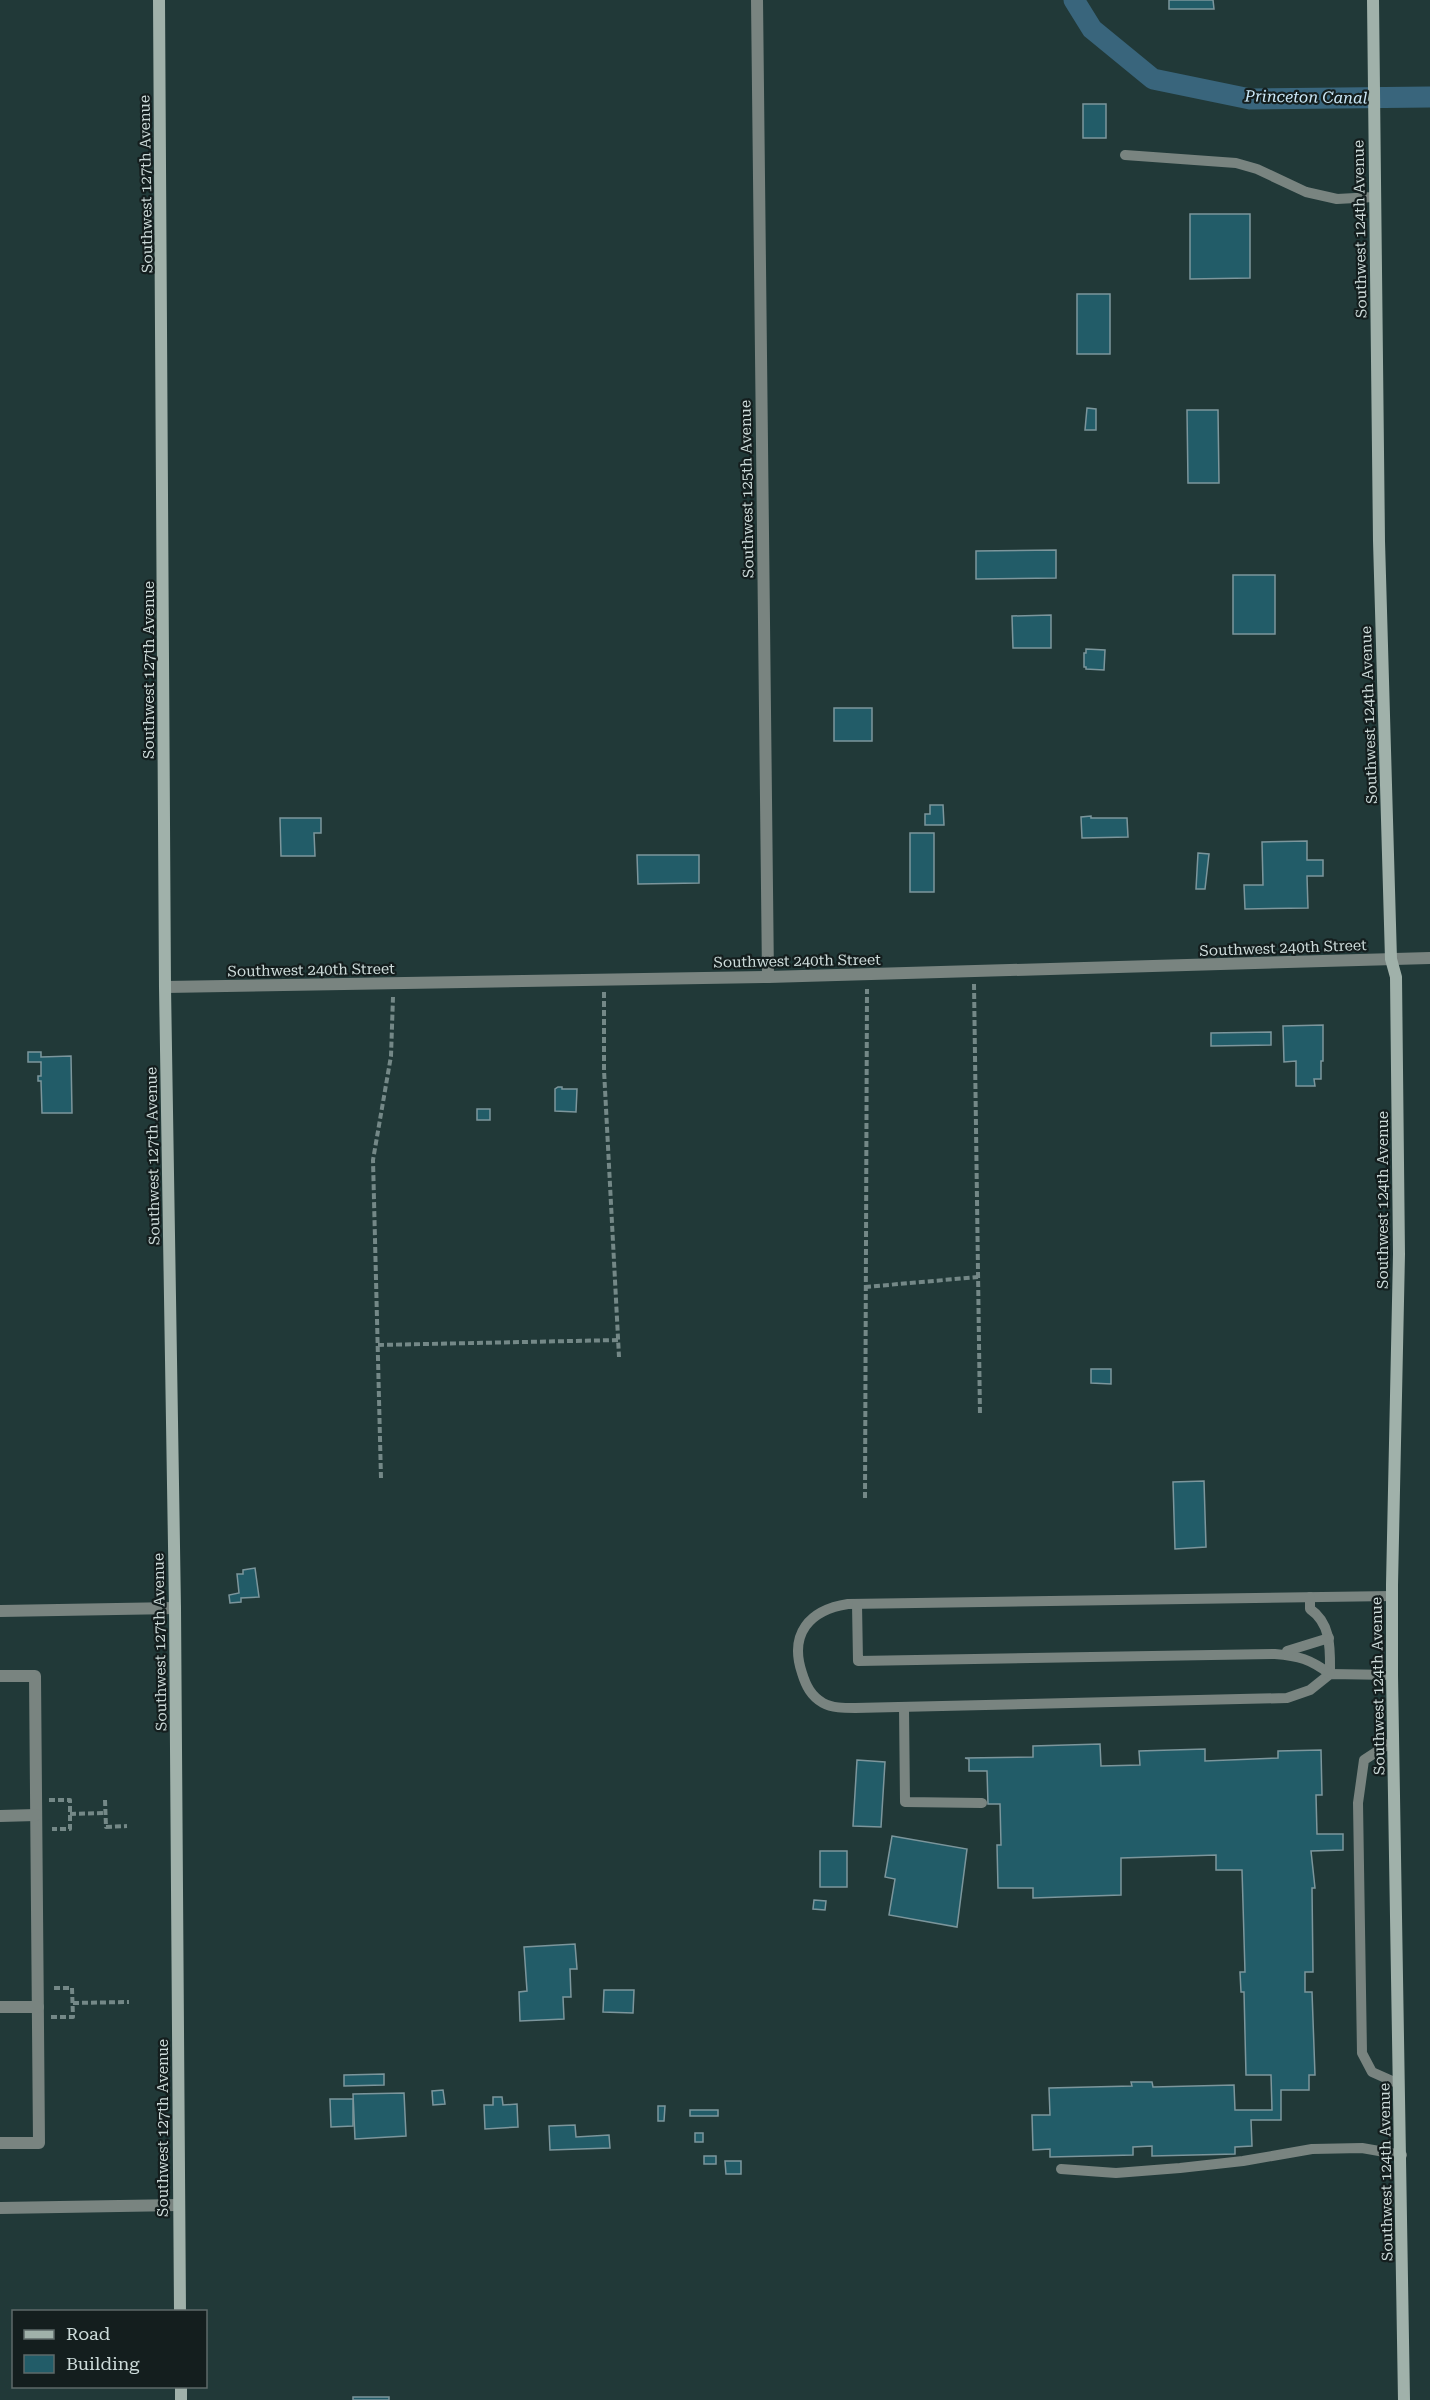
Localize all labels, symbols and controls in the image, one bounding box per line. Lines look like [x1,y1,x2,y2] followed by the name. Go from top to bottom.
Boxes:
[1243,86,1368,108] water label: Princeton Canal
[135,95,157,273] street label: Southwest 127th Avenue
[1349,140,1371,318] street label: Southwest 124th Avenue
[736,400,758,578] street label: Southwest 125th Avenue
[140,581,158,759] street label: Southwest 127th Avenue
[1357,626,1381,804] street label: Southwest 124th Avenue
[1199,936,1367,960] street label: Southwest 240th Street
[713,951,881,971] street label: Southwest 240th Street
[227,960,395,980] street label: Southwest 240th Street
[142,1067,164,1245] street label: Southwest 127th Avenue
[1374,1111,1392,1289] street label: Southwest 124th Avenue
[149,1553,171,1731] street label: Southwest 127th Avenue
[1367,1597,1389,1775] street label: Southwest 124th Avenue
[154,2039,172,2217] street label: Southwest 127th Avenue
[1375,2083,1397,2261] street label: Southwest 124th Avenue
[12,2310,207,2388] legend
[66,2323,111,2344] text: Road
[66,2353,140,2374] text: Building

